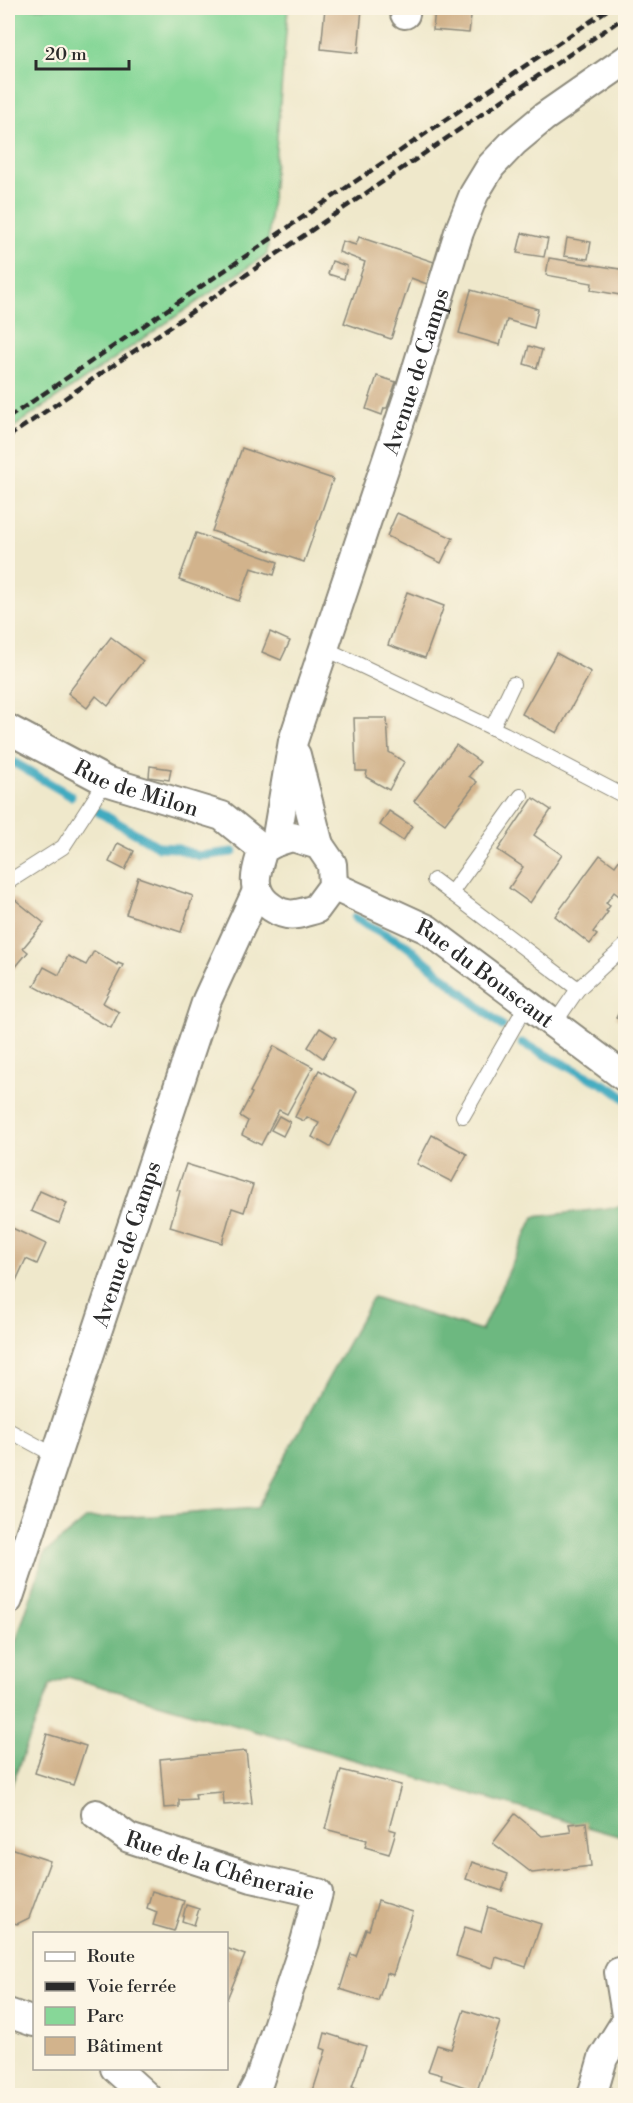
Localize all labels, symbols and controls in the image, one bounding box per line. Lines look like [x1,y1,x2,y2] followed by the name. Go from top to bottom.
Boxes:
[36,33,129,71] scale bar
[45,43,87,66] text: 20 m
[377,285,456,459] street label: Avenue de Camps
[69,754,202,823] street label: Rue de Milon
[411,914,559,1034] street label: Rue du Bouscaut
[87,1158,168,1332] street label: Avenue de Camps
[122,1826,317,1907] street label: Rue de la Chêneraie
[33,1932,228,2070] legend
[87,1945,135,1968] text: Route
[86,1975,176,1998] text: Voie ferrée
[87,2005,124,2028] text: Parc
[86,2035,164,2058] text: Bâtiment

